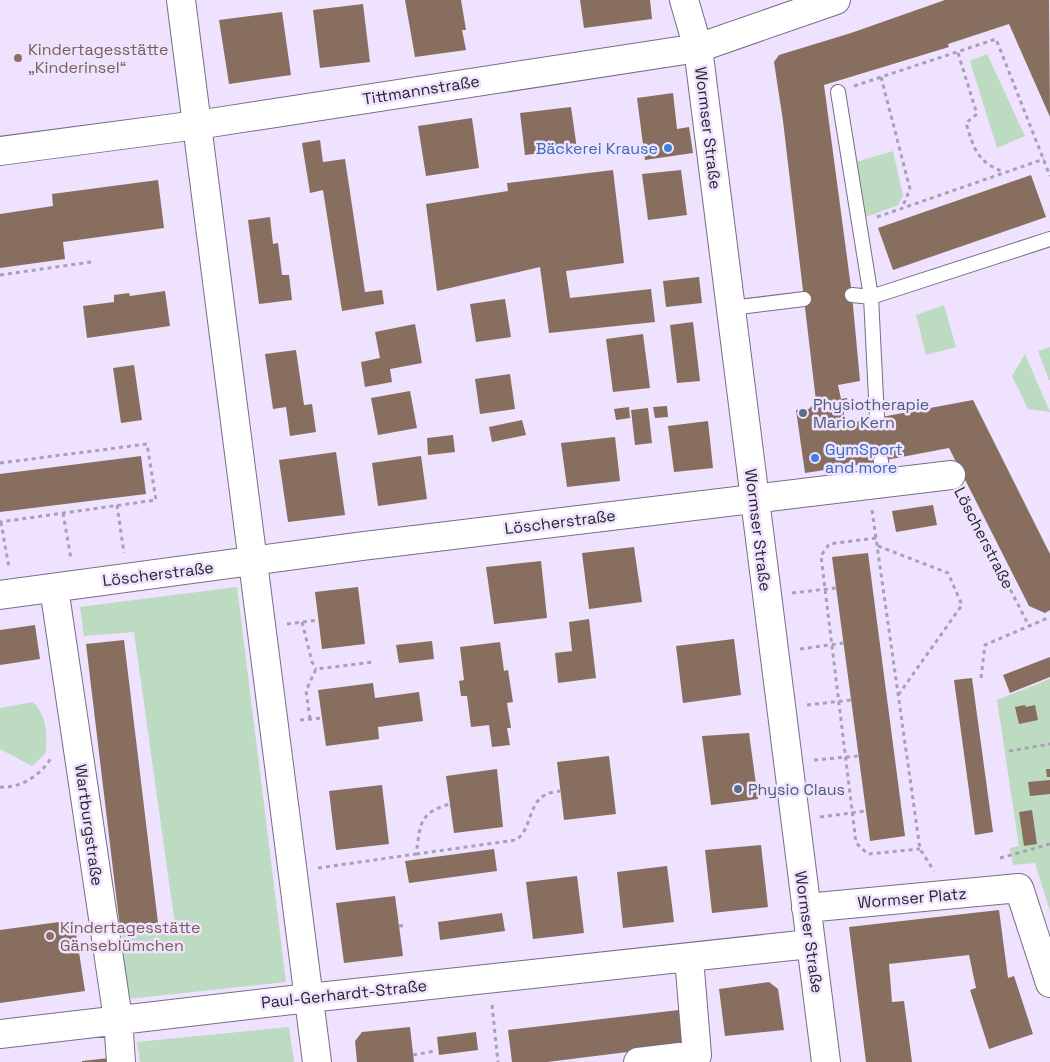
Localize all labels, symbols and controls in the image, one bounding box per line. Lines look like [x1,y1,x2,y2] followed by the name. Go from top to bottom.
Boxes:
[28,39,169,78] place label: Kindertagesstätte „Kinderinsel“
[12,52,24,64] marker: Kindertagesstätte „Kinderinsel“
[690,66,726,190] street label: Wormser Straße
[361,70,481,110] street label: Tittmannstraße
[536,138,658,159] place label: Bäckerei Krause
[662,142,674,154] marker: Bäckerei Krause
[813,394,929,433] place label: Physiotherapie Mario Kern
[797,407,809,419] marker: Physiotherapie Mario Kern
[825,439,903,478] place label: GymSport and more
[809,452,821,464] marker: GymSport and more
[740,468,776,592] street label: Wormser Straße
[949,483,1019,593] street label: Löscherstraße
[503,505,617,539] street label: Löscherstraße
[101,557,215,591] street label: Löscherstraße
[70,763,108,887] street label: Wartburgstraße
[748,779,845,800] place label: Physio Claus
[732,783,744,795] marker: Physio Claus
[790,870,828,994] street label: Wormser Straße
[857,883,967,913] street label: Wormser Platz
[60,917,201,956] place label: Kindertagesstätte Gänseblümchen
[44,930,56,942] marker: Kindertagesstätte Gänseblümchen
[260,975,428,1013] street label: Paul-Gerhardt-Straße

